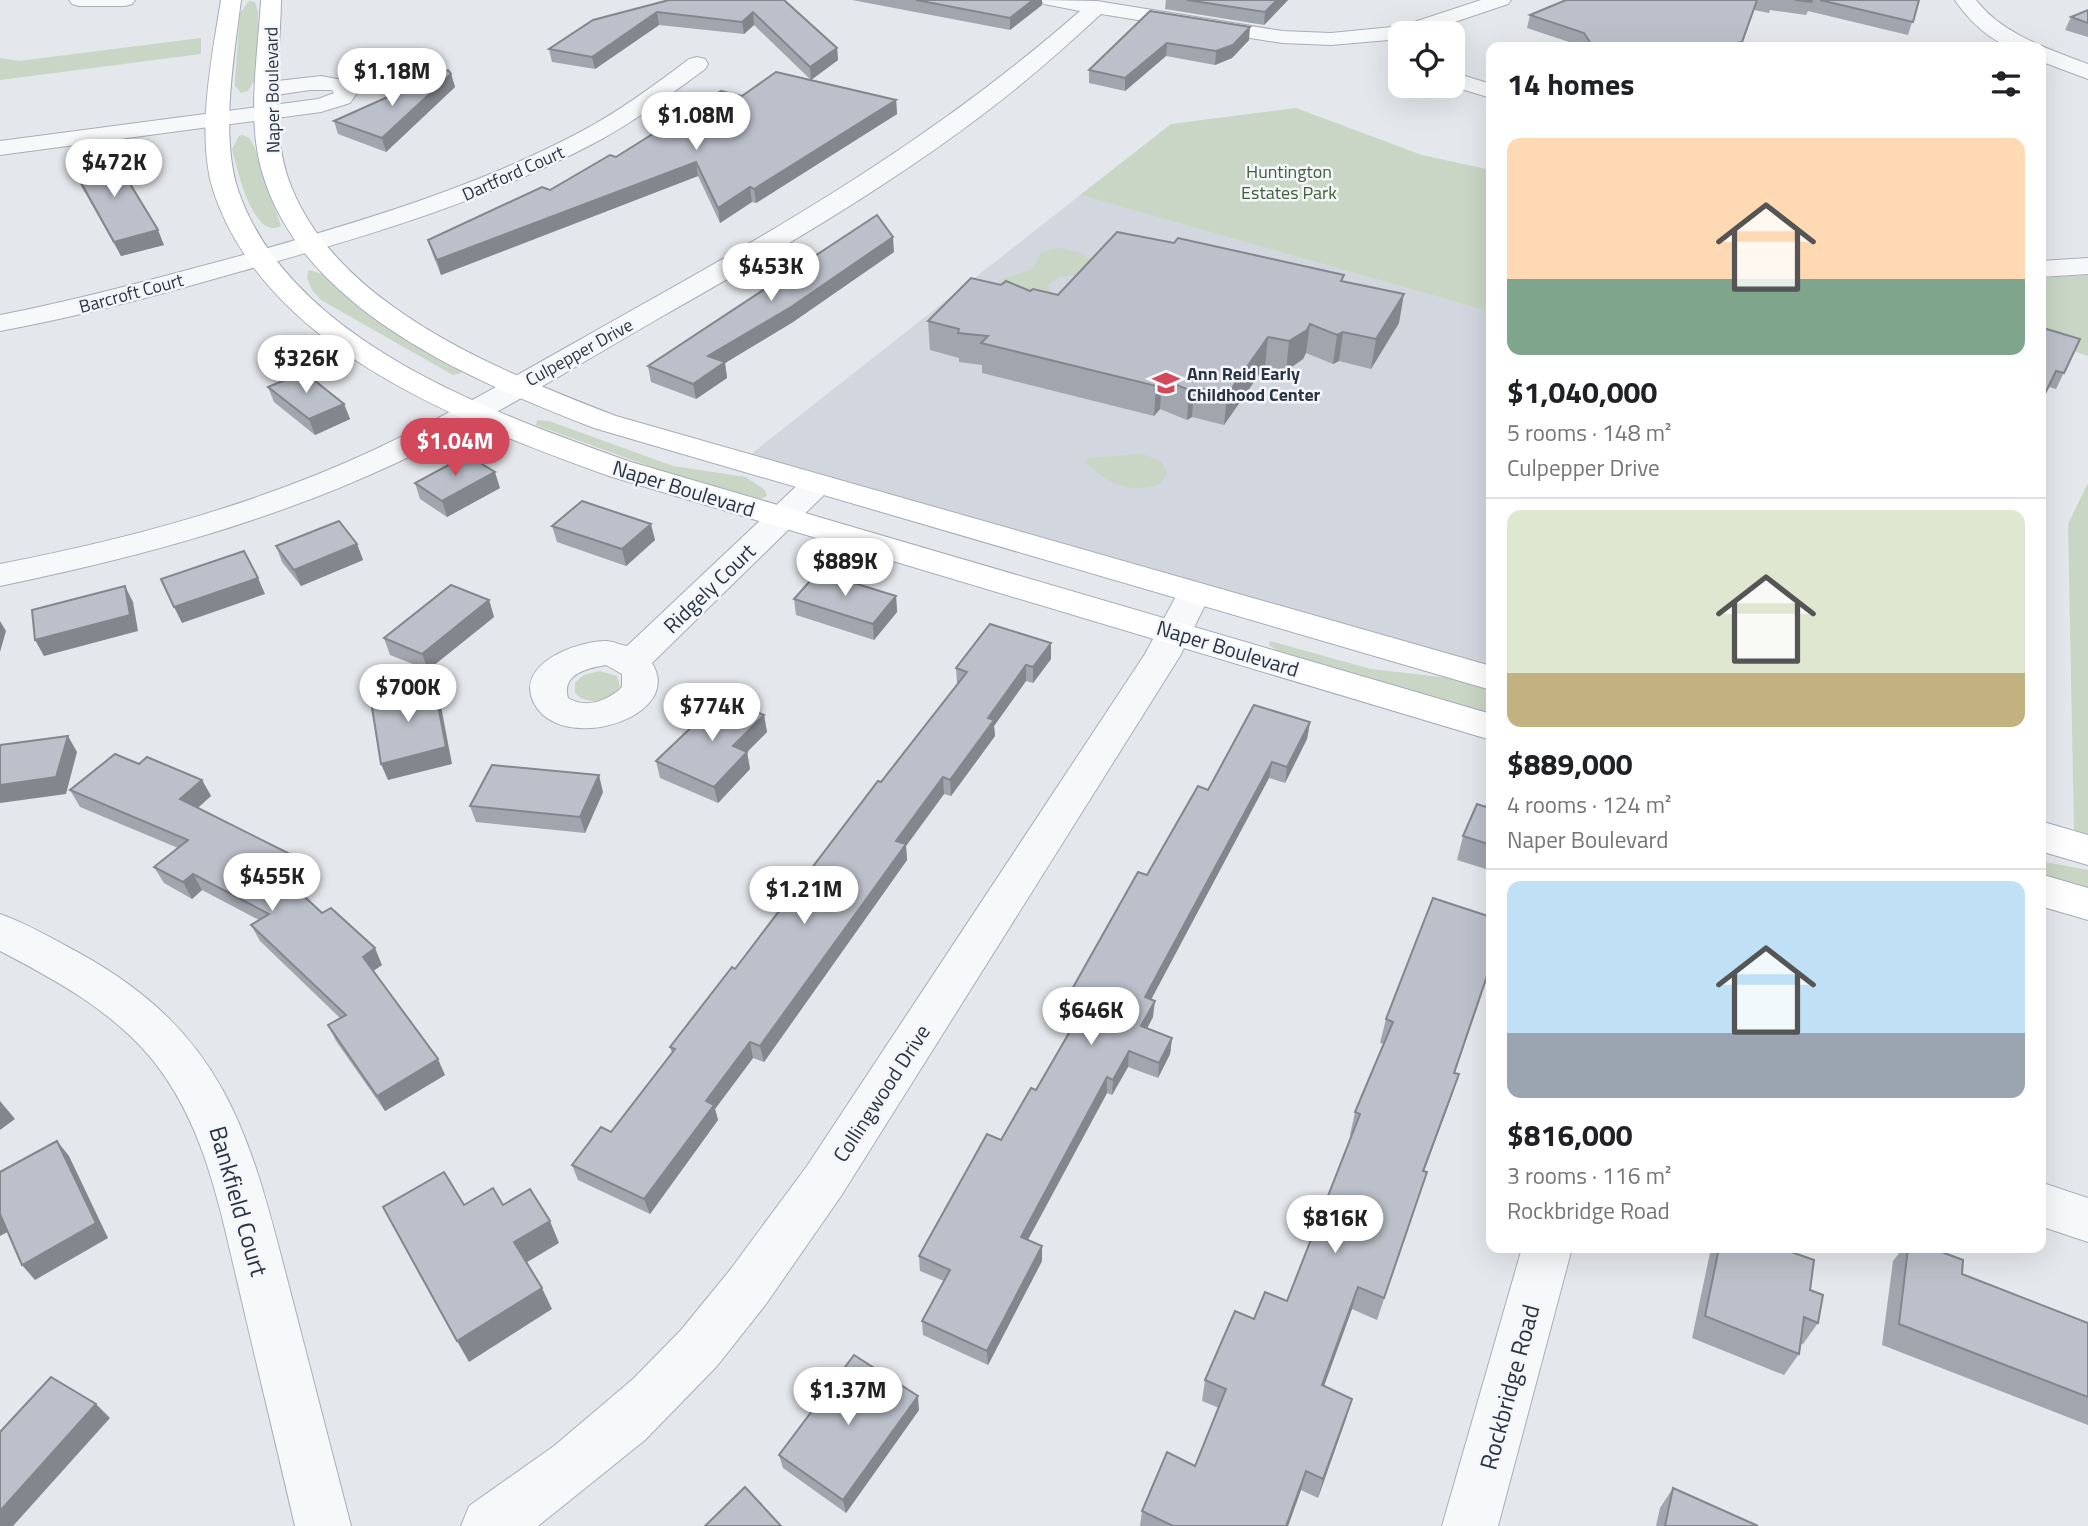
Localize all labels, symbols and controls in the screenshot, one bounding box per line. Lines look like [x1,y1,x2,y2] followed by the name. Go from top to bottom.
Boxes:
[1388,21,1465,98] map controls
[1388,21,1465,98] button: locate
[257,27,287,153] street label: Naper Boulevard
[335,48,449,108] pin: $1.18M
[353,53,431,88] text: $1.18M
[1507,61,1634,107] text: 14 homes
[1987,65,2025,103] icon: filters
[639,92,753,152] pin: $1.08M
[657,97,735,132] text: $1.08M
[458,138,569,208] street label: Dartford Court
[65,140,163,199] pin: $472K
[81,144,147,179] text: $472K
[1241,158,1337,206] park label: Huntington Estates Park
[1703,184,1829,310] icon: home
[722,244,820,303] pin: $453K
[738,248,804,283] text: $453K
[76,266,187,320] street label: Barcroft Court
[520,311,638,393] street label: Culpepper Drive
[257,336,355,395] pin: $326K
[273,340,339,375] text: $326K
[1187,360,1321,408] place label: Ann Reid Early Childhood Center
[1151,368,1181,398] school or university icon: Ann Reid Early Childhood Center
[1507,369,1657,415] text: $1,040,000
[1507,415,1671,450] text: 5 rooms · 148 m²
[398,419,512,478] pin: $1.04M
[416,423,494,458] text: $1.04M
[1507,450,1660,485] text: Culpepper Drive
[609,451,759,525] street label: Naper Boulevard
[656,535,763,640] street label: Ridgely Court
[796,538,894,598] pin: $889K
[812,543,878,578] text: $889K
[1703,556,1829,682] icon: home
[1153,611,1303,685] street label: Naper Boulevard
[359,664,457,724] pin: $700K
[375,669,441,704] text: $700K
[663,684,761,743] pin: $774K
[679,688,745,723] text: $774K
[1507,741,1633,787] text: $889,000
[1507,787,1671,822] text: 4 rooms · 124 m²
[1507,822,1668,857] text: Naper Boulevard
[223,853,321,913] pin: $455K
[239,858,305,893] text: $455K
[747,866,861,926] pin: $1.21M
[765,871,843,906] text: $1.21M
[1703,927,1829,1053] icon: home
[1042,988,1140,1047] pin: $646K
[1058,992,1124,1027] text: $646K
[824,1018,938,1168] street label: Collingwood Drive
[1507,1112,1633,1158] text: $816,000
[200,1122,278,1281] street label: Bankfield Court
[1507,1158,1671,1193] text: 3 rooms · 116 m²
[1507,1193,1670,1228] text: Rockbridge Road
[1286,1196,1384,1255] pin: $816K
[1302,1200,1368,1235] text: $816K
[1470,1300,1548,1474] street label: Rockbridge Road
[791,1368,905,1427] pin: $1.37M
[809,1372,887,1407] text: $1.37M

